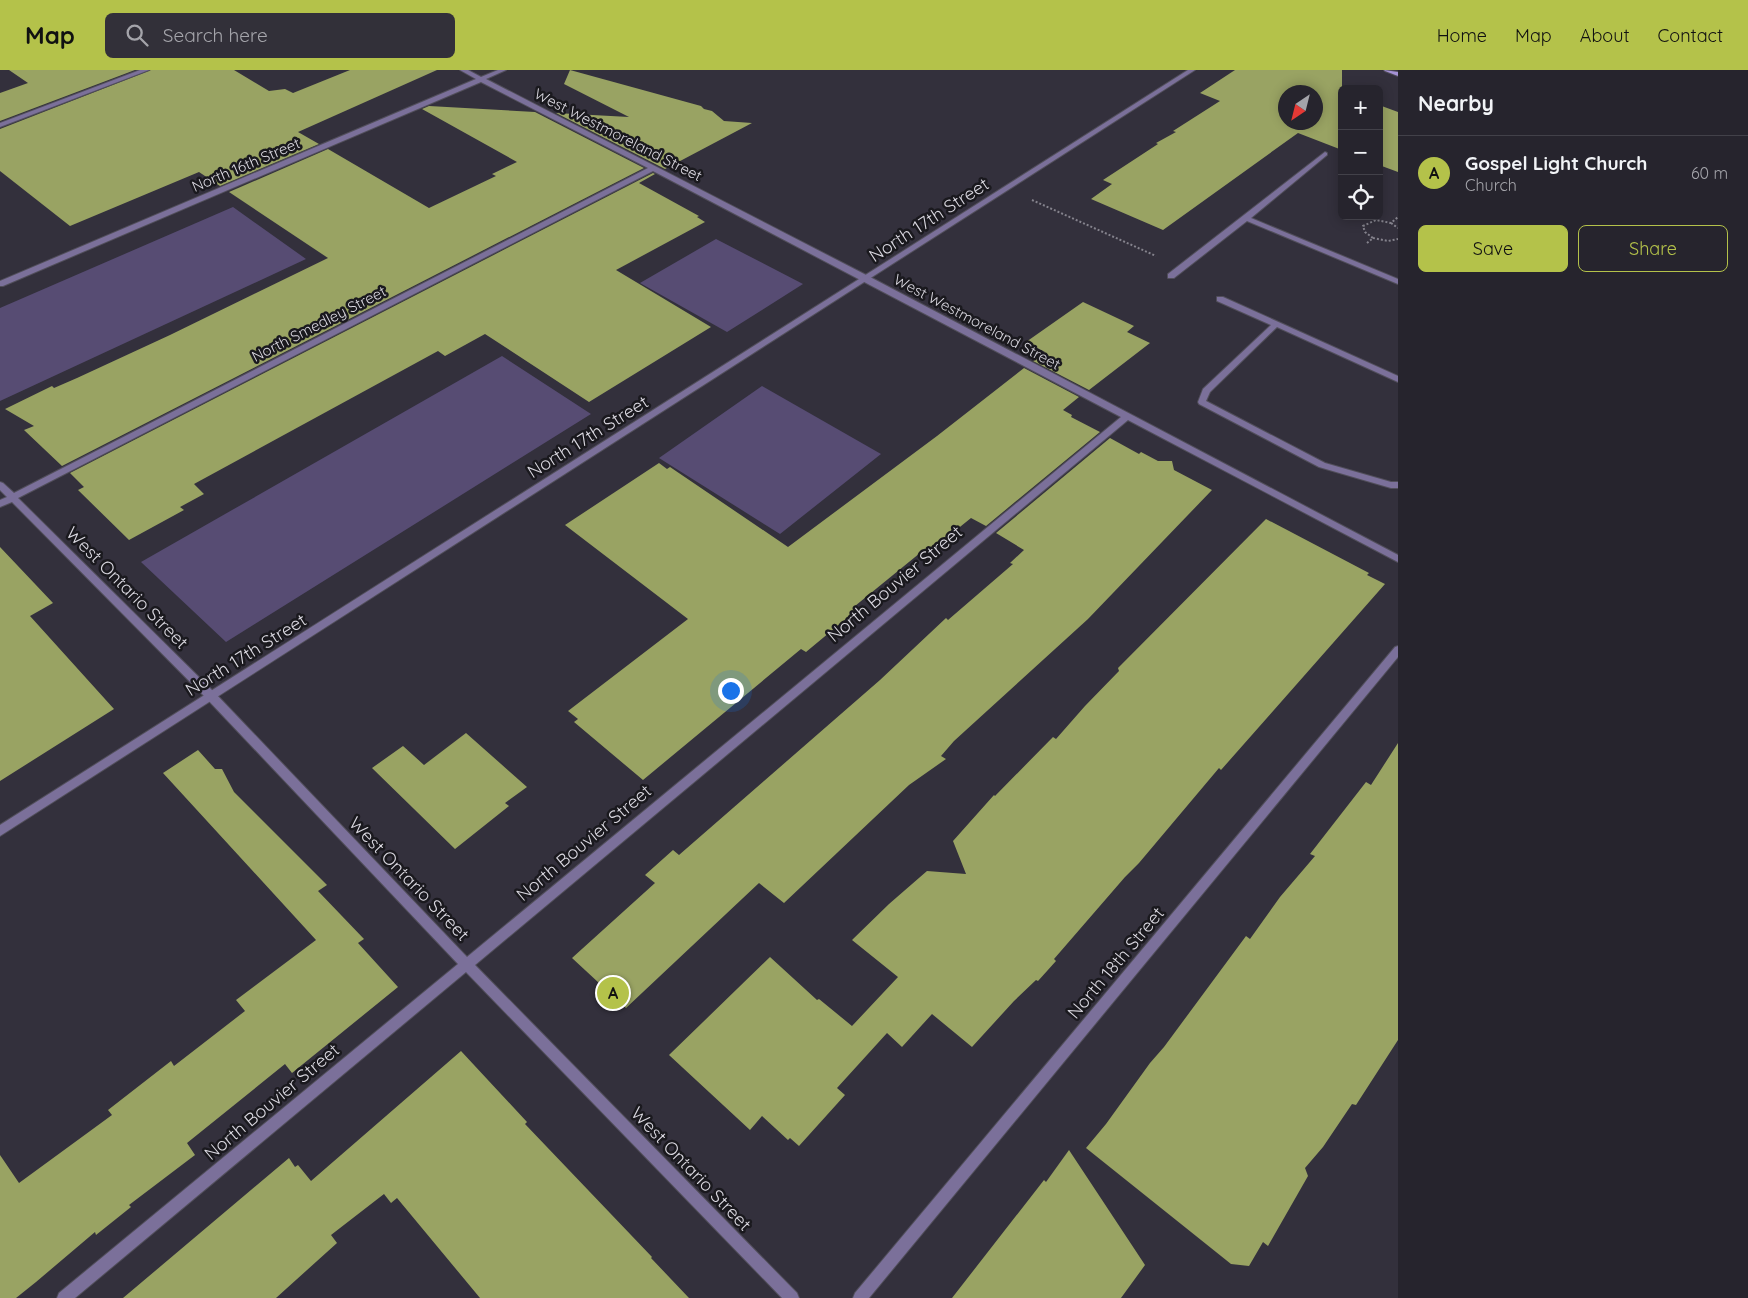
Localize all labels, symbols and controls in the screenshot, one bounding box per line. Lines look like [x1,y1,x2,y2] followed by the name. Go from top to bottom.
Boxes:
[105,13,455,58] search box
[25,20,75,50] text: Map
[123,21,151,49] icon: search
[163,23,268,47] text: Search here
[1437,24,1487,47] text: Home
[1515,24,1552,47] text: Map
[1580,24,1630,47] text: About
[1658,24,1723,47] text: Contact
[531,84,705,185] street label: West Westmoreland Street
[1278,85,1323,130] north arrow
[1338,85,1383,220] map controls
[1338,85,1383,130] button: +
[1418,90,1494,116] text: Nearby
[1338,130,1383,175] button: −
[189,133,303,196] street label: North 16th Street
[1465,151,1647,175] text: Gospel Light Church
[1429,163,1439,183] text: A
[1691,163,1728,183] text: 60 m
[864,172,993,267] street label: North 17th Street
[1338,175,1383,220] button: locate
[1465,175,1517,195] text: Church
[1418,225,1568,272] button: Save
[1578,225,1728,272] button: Share
[891,270,1064,374] street label: West Westmoreland Street
[248,281,389,366] street label: North Smedley Street
[523,390,653,483] street label: North 17th Street
[822,520,967,647] street label: North Bouvier Street
[61,522,193,654] street label: West Ontario Street
[181,608,311,701] street label: North 17th Street
[718,678,744,704] your location
[511,779,656,906] street label: North Bouvier Street
[344,812,474,946] street label: West Ontario Street
[1062,902,1169,1023] street label: North 18th Street
[597,974,629,1012] pin: A
[199,1038,344,1165] street label: North Bouvier Street
[626,1102,756,1236] street label: West Ontario Street

